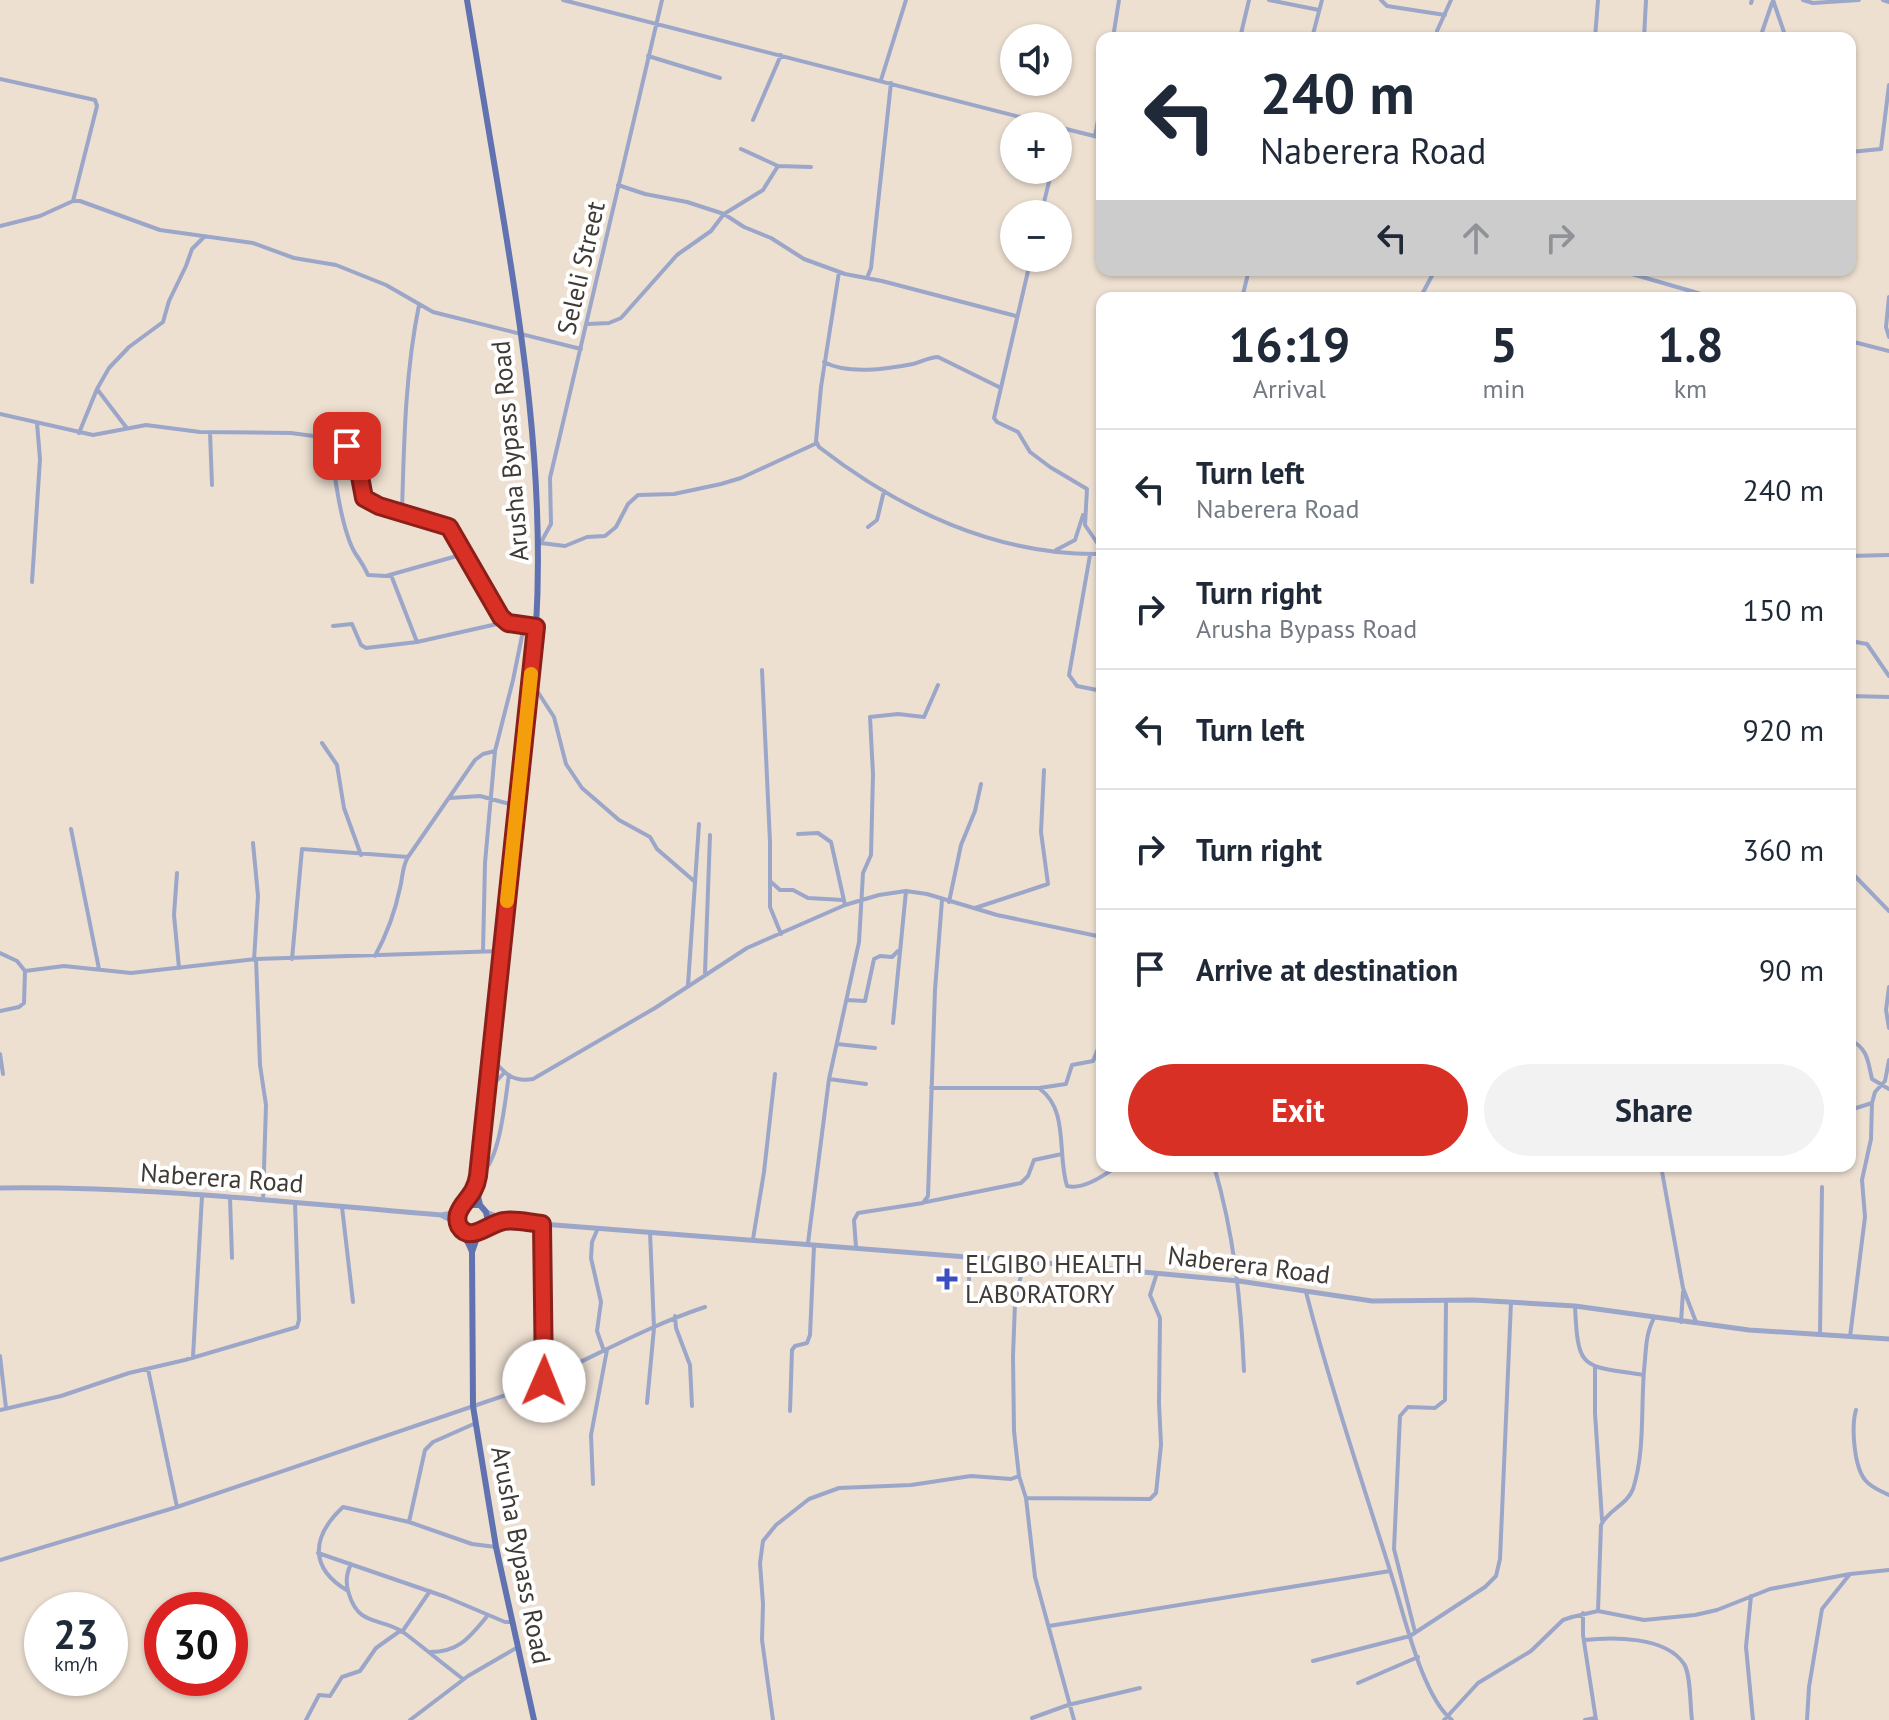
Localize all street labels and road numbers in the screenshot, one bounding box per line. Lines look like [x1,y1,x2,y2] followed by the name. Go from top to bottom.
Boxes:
[549,198,612,338] street label: Seleli Street
[483,339,536,563] street label: Arusha Bypass Road
[139,1155,305,1200] street label: Naberera Road
[1166,1238,1332,1291] street label: Naberera Road
[484,1443,559,1667] street label: Arusha Bypass Road

